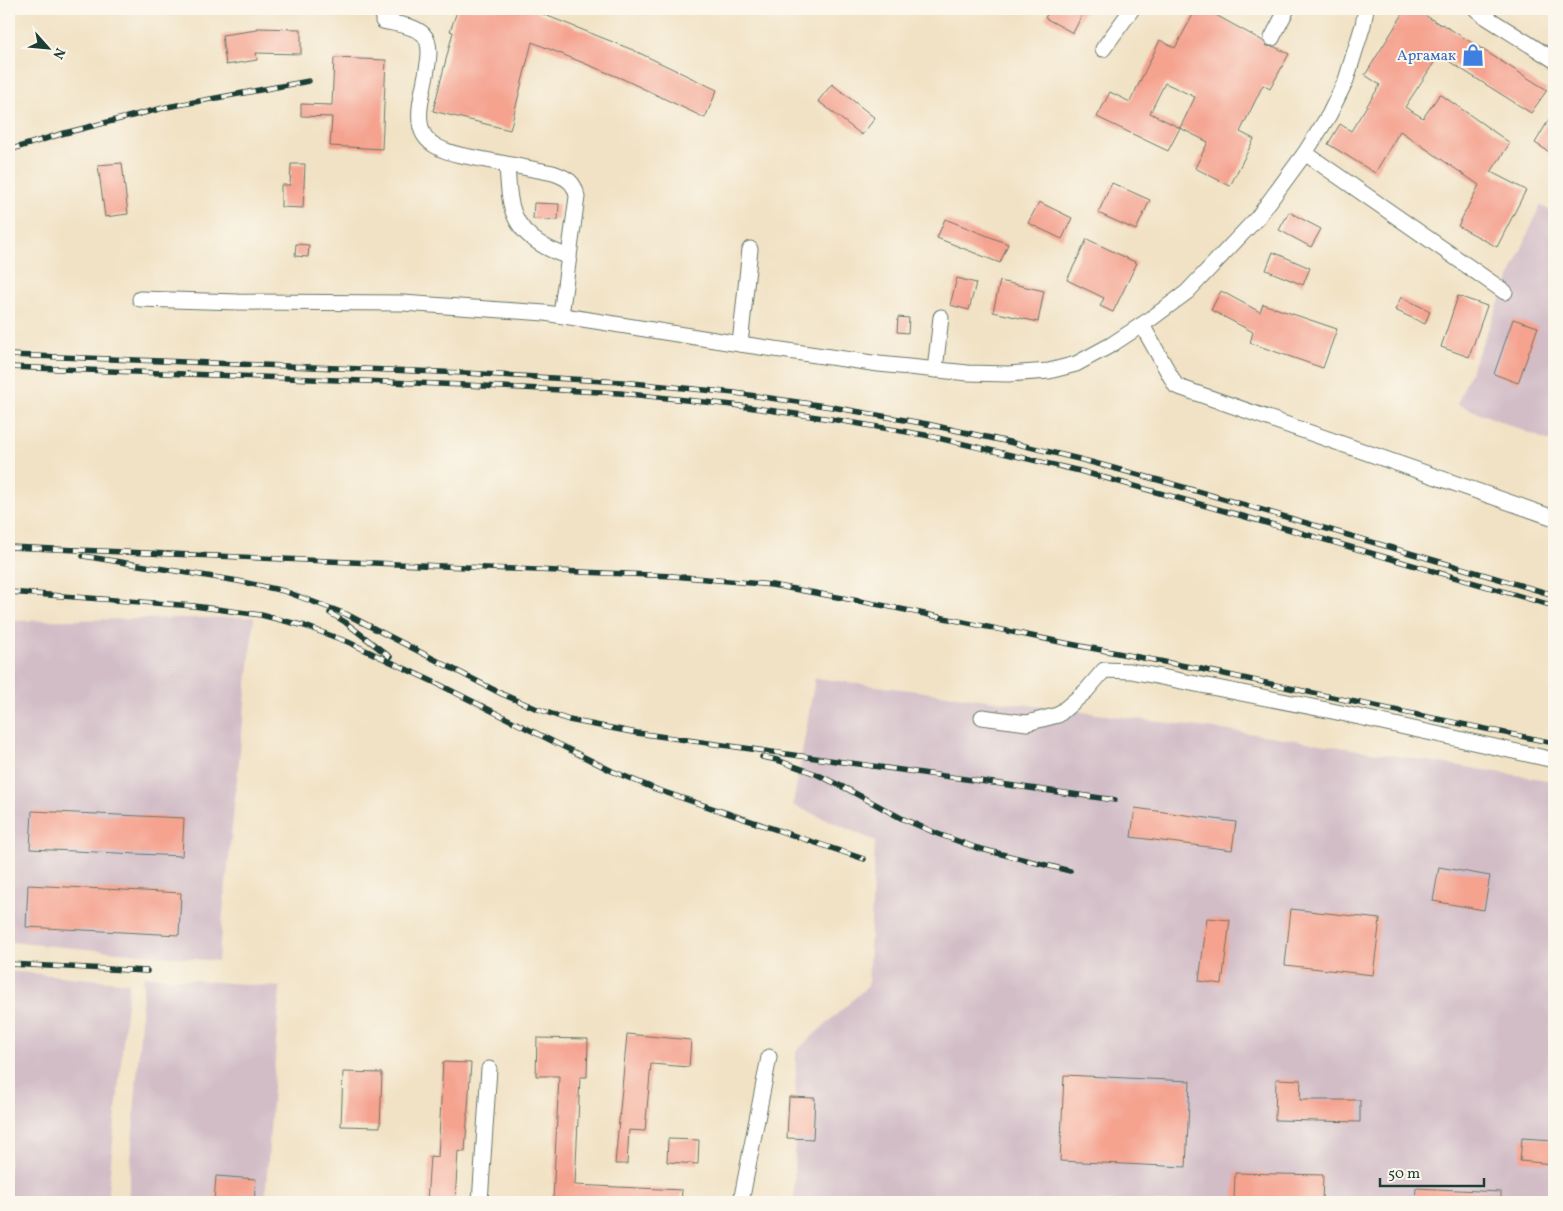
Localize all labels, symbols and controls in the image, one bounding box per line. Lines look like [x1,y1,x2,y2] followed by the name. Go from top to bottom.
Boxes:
[22,22,72,72] north arrow
[1460,42,1486,68] shop icon: Аргамак
[47,44,69,62] text: N
[1397,46,1456,67] place label: Аргамак
[1380,1156,1484,1188] scale bar
[1388,1164,1420,1185] text: 50 m

